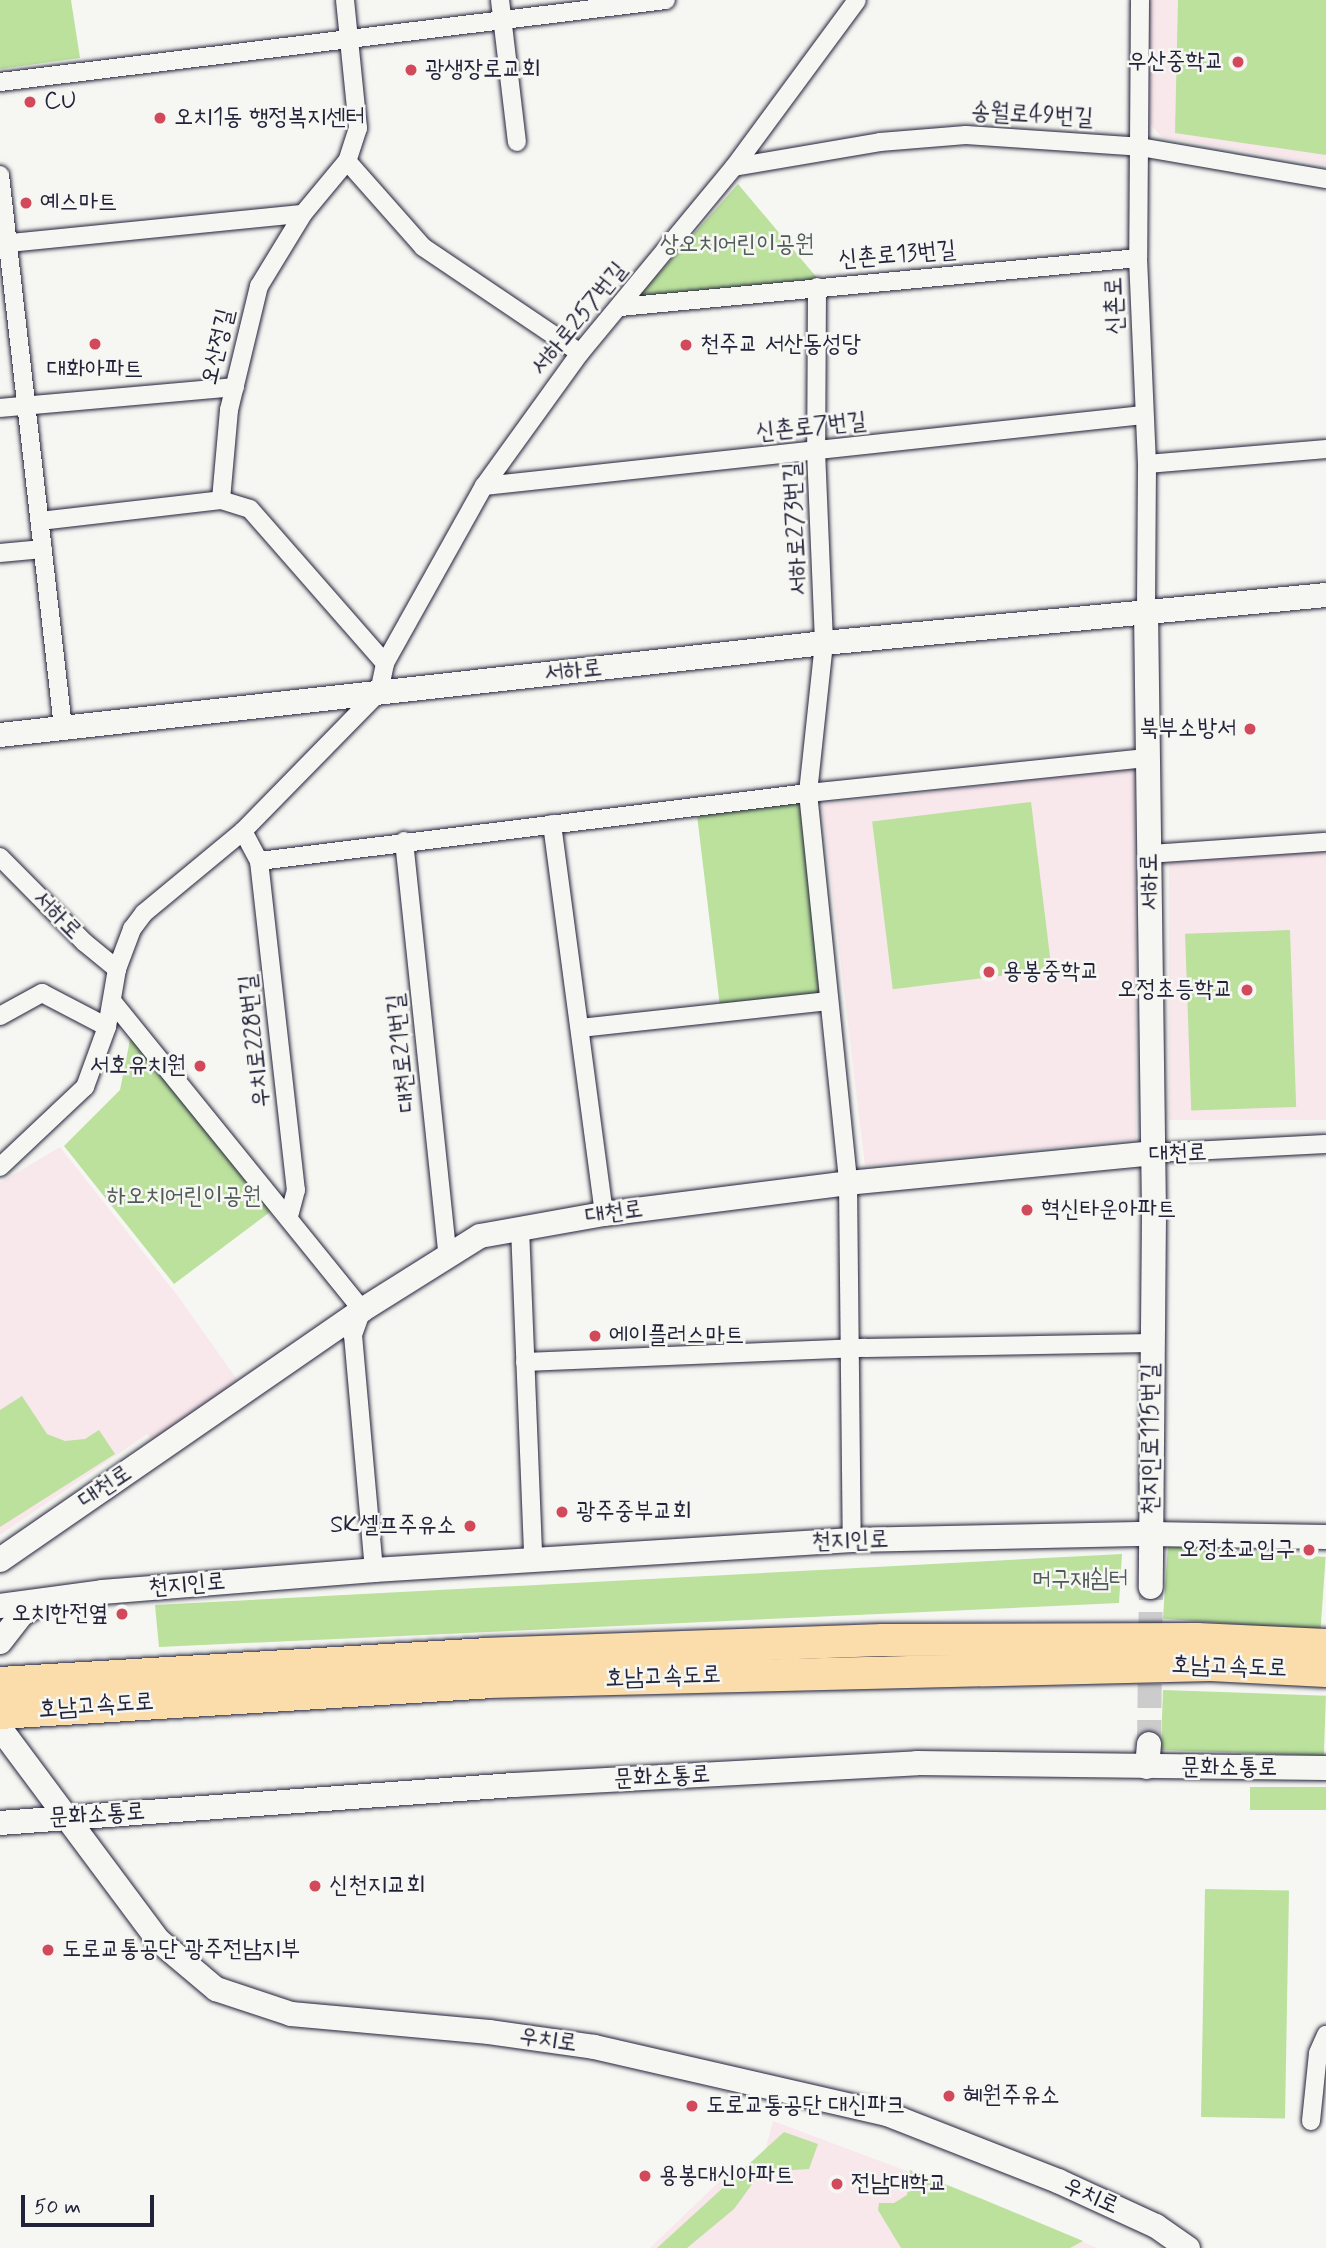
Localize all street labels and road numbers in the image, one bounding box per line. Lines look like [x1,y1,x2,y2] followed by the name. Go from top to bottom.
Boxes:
[970,97,1094,133] street label: 송월로49번길
[837,236,957,274] street label: 신촌로13번길
[525,257,633,381] street label: 서하로257번길
[1100,277,1130,335] street label: 신촌로
[195,306,241,388] street label: 오산정길
[754,407,868,447] street label: 신촌로7번길
[778,461,814,597] street label: 서하로273번길
[543,654,603,688] street label: 서하로
[1135,853,1165,911] street label: 서하로
[26,884,88,946] street label: 서하로
[234,973,276,1109] street label: 우치로228번길
[381,992,423,1114] street label: 대천로21번길
[1149,1139,1207,1169] street label: 대천로
[583,1195,645,1231] street label: 대천로
[1137,1363,1165,1515] street label: 천지인로115번길
[73,1459,137,1515] street label: 대천로
[811,1525,889,1557] street label: 천지인로
[147,1567,227,1603] street label: 천지인로
[1171,1651,1287,1683] street label: 호남고속도로
[605,1661,721,1693] street label: 호남고속도로
[37,1688,155,1724] street label: 호남고속도로
[1181,1754,1277,1782] street label: 문화소통로
[613,1760,711,1794] street label: 문화소통로
[48,1797,146,1833] street label: 문화소통로
[517,2022,579,2058] street label: 우치로
[1059,2171,1123,2221] street label: 우치로

